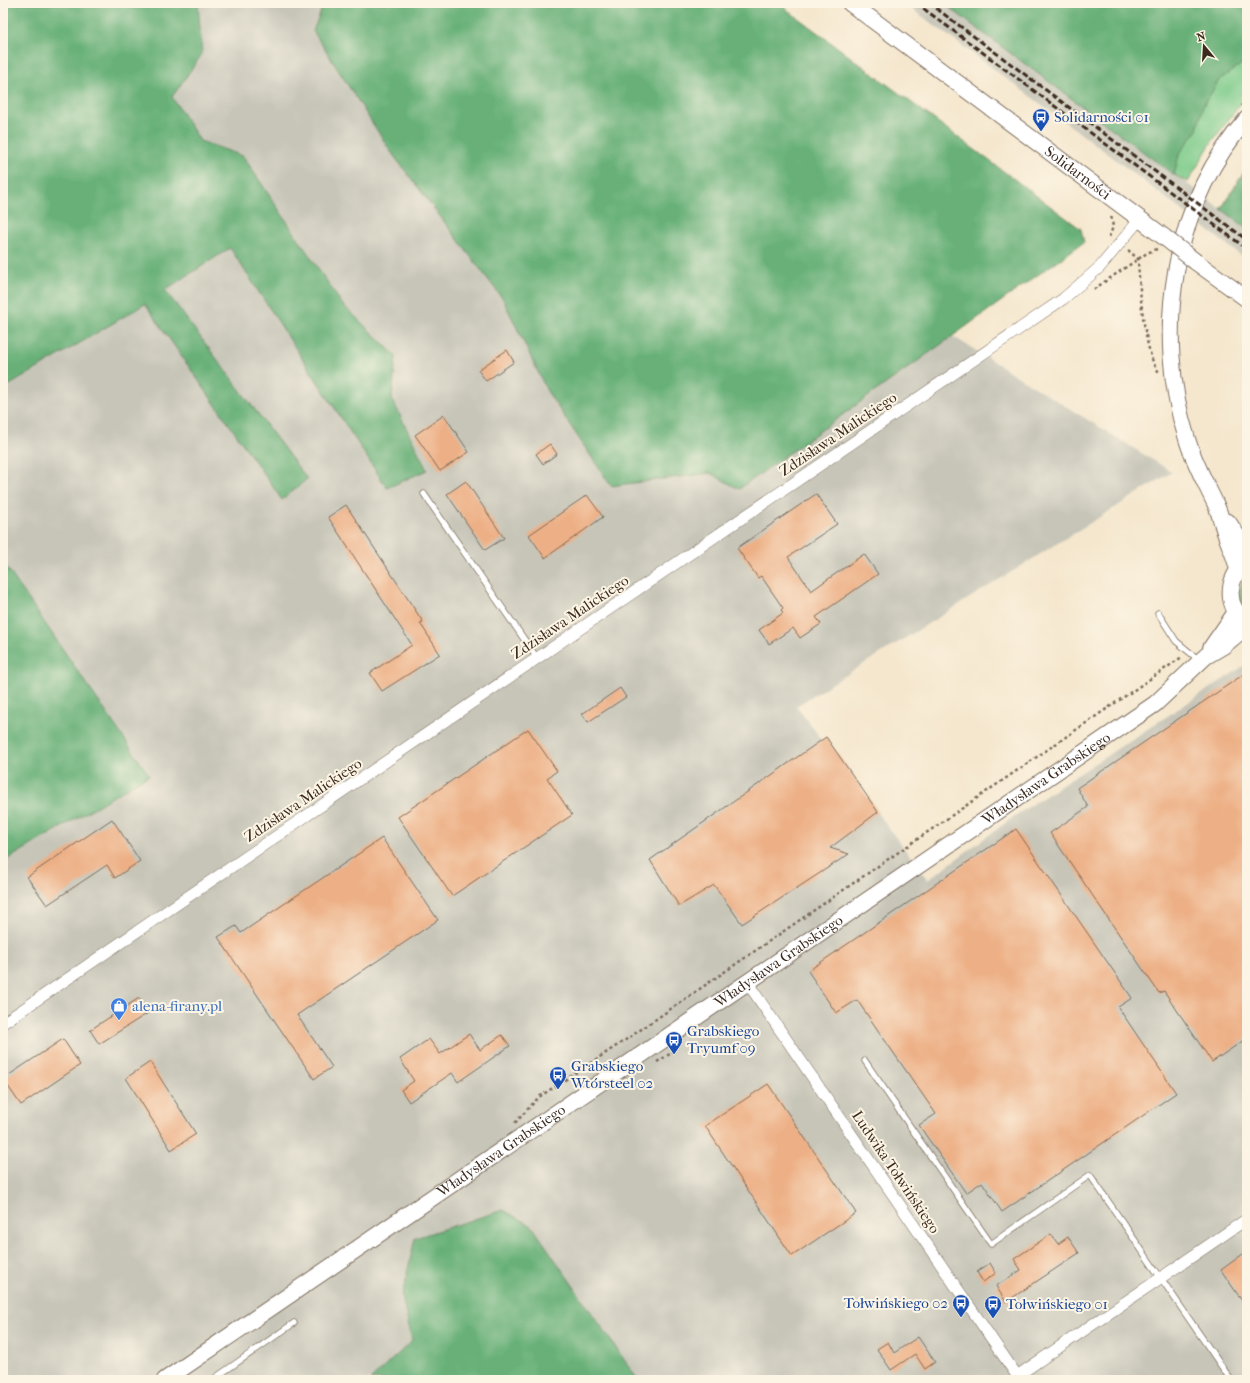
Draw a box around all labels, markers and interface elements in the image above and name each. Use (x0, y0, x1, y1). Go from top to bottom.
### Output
north arrow (1184, 26, 1224, 66)
text: N (1195, 29, 1208, 44)
bus stop icon: Solidarności 01 (1031, 107, 1051, 132)
place label: Solidarności 01 (1054, 108, 1149, 126)
street label: Solidarności (1041, 142, 1115, 204)
street label: Zdzisława Malickiego (776, 388, 900, 480)
street label: Zdzisława Malickiego (508, 571, 632, 663)
street label: Władysława Grabskiego (978, 728, 1114, 829)
street label: Zdzisława Malickiego (241, 754, 365, 846)
street label: Władysława Grabskiego (710, 911, 847, 1012)
shop icon: alena-firany.pl (109, 996, 129, 1021)
place label: alena-firany.pl (132, 997, 222, 1015)
place label: Grabskiego Tryumf 09 (687, 1022, 760, 1057)
bus stop icon: Grabskiego Tryumf 09 (664, 1030, 684, 1055)
place label: Grabskiego Wtórsteel 02 (570, 1057, 654, 1092)
bus stop icon: Grabskiego Wtórsteel 02 (548, 1065, 568, 1090)
street label: Władysława Grabskiego (433, 1100, 569, 1201)
street label: Ludwika Tołwińskiego (848, 1107, 944, 1237)
bus stop icon: Tołwińskiego 02 (951, 1293, 971, 1318)
place label: Tołwińskiego 02 (844, 1294, 948, 1312)
bus stop icon: Tołwińskiego 01 (983, 1294, 1003, 1319)
place label: Tołwińskiego 01 (1006, 1295, 1108, 1313)

